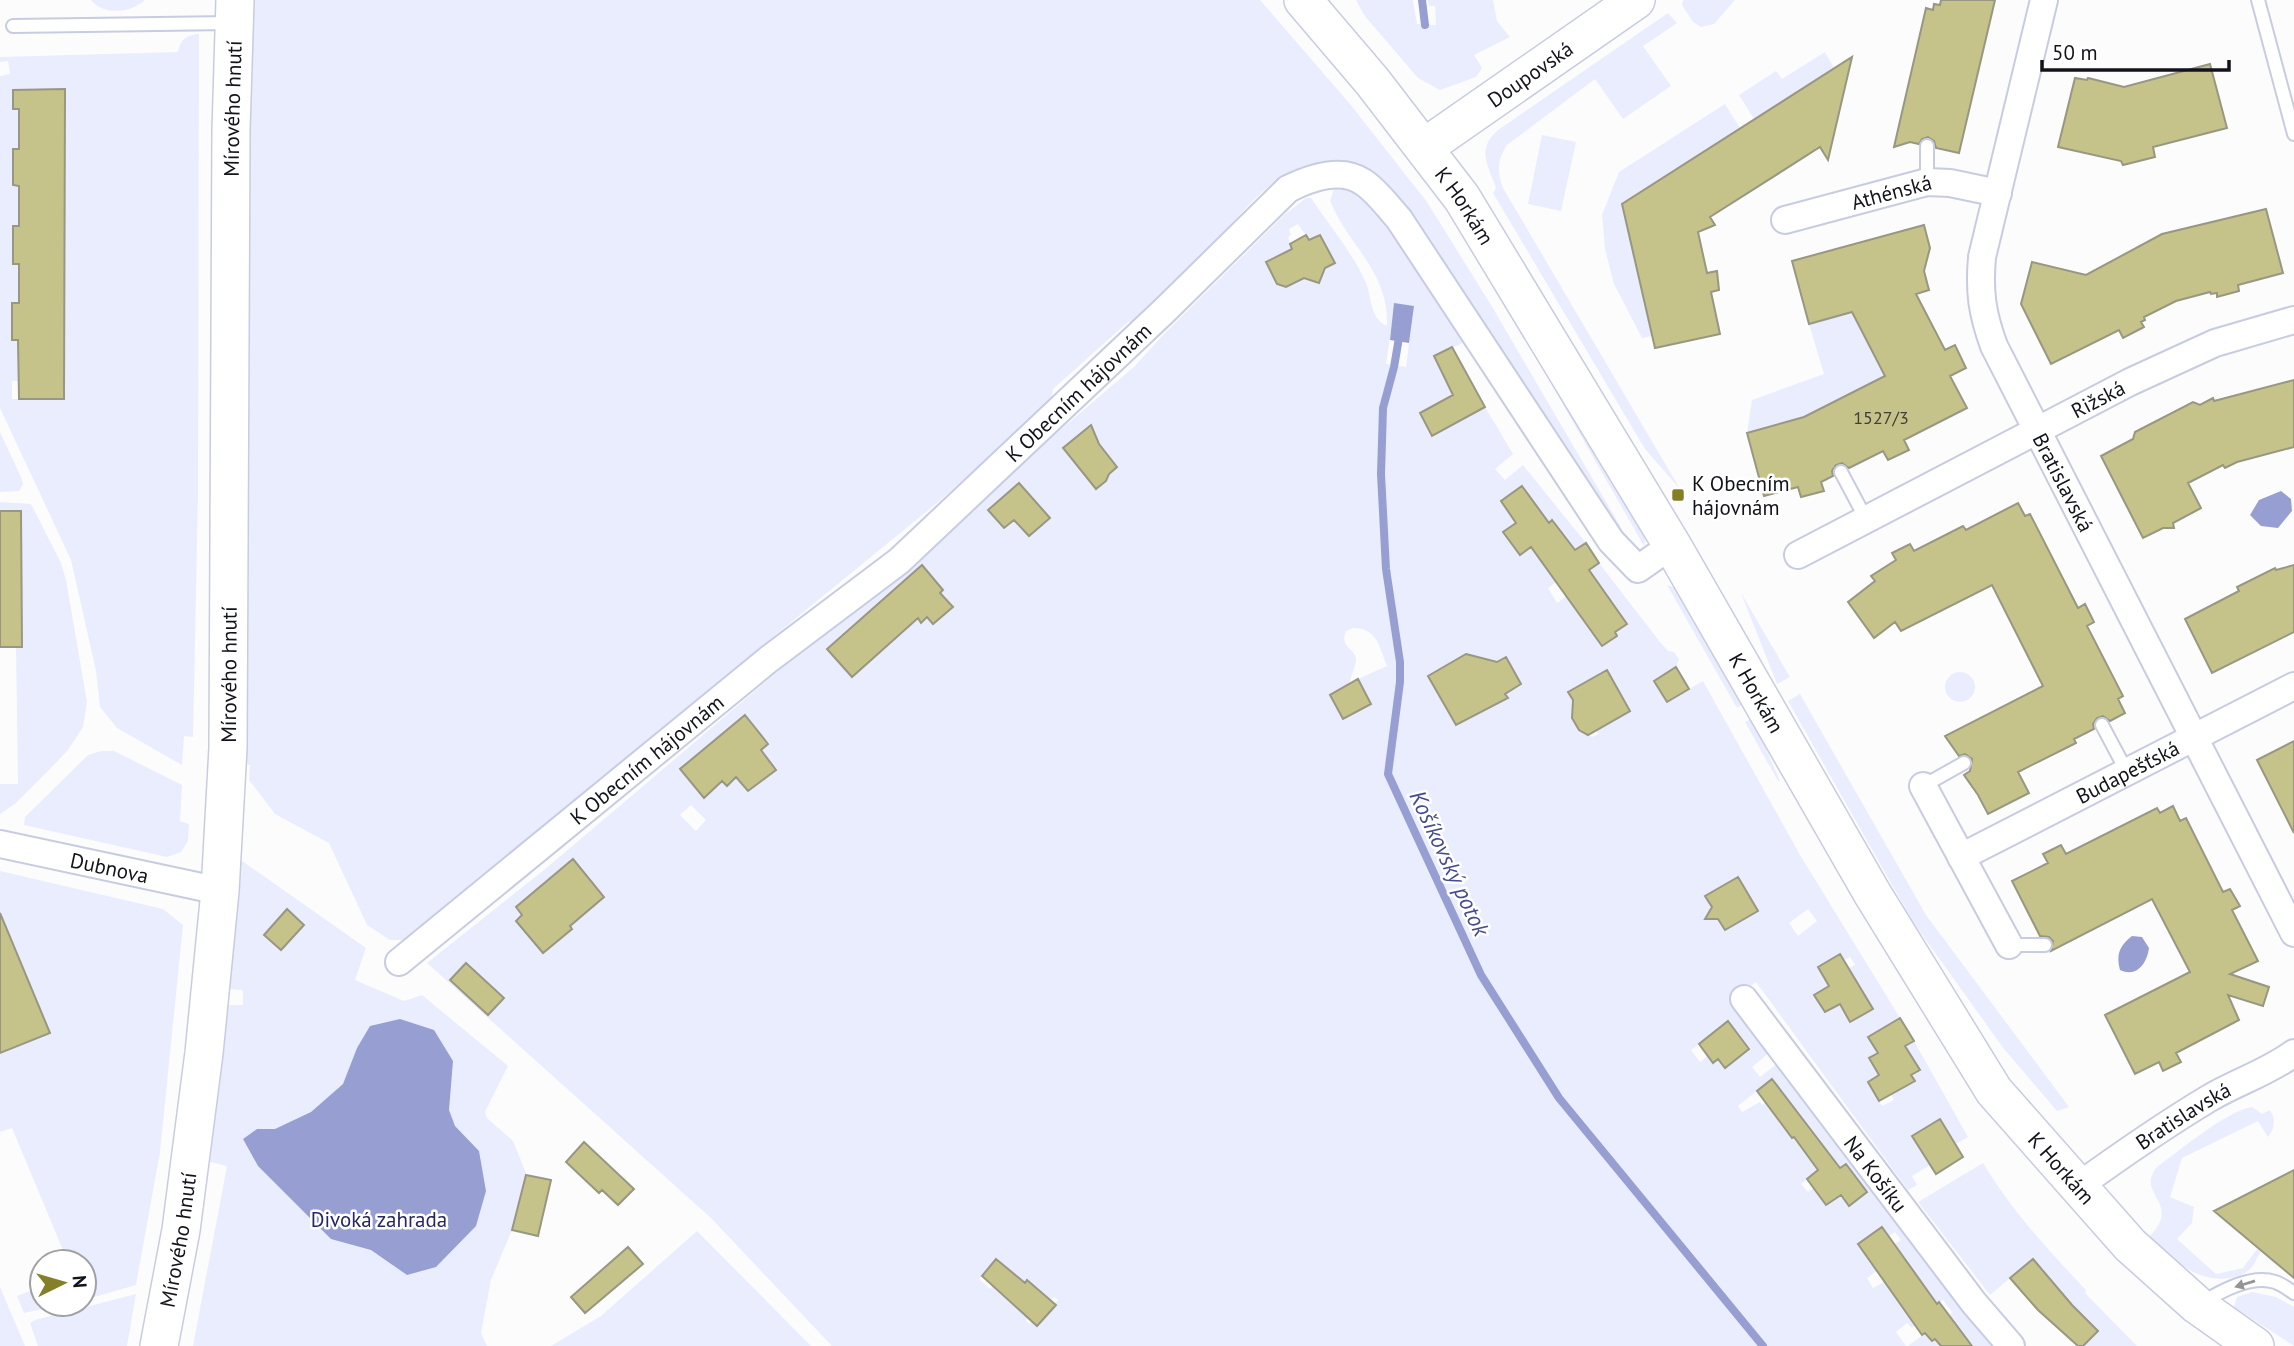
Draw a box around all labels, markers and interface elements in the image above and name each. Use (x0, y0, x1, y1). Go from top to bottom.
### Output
scale bar (2042, 28, 2229, 72)
street label: Doupovská (1482, 35, 1578, 113)
text: 50 m (2052, 39, 2098, 66)
street label: Mírového hnutí (217, 40, 247, 177)
street label: K Horkám (1429, 161, 1500, 249)
street label: Athénská (1848, 168, 1934, 215)
street label: K Obecním hájovnám (999, 317, 1157, 468)
street label: Rižská (2066, 374, 2129, 424)
house number: 1527/3 (1853, 406, 1909, 429)
street label: Bratislavská (2027, 428, 2100, 536)
place label: K Obecním hájovnám (1692, 470, 1790, 521)
marker: K Obecním hájovnám (1670, 487, 1686, 503)
street label: Mírového hnutí (215, 606, 242, 743)
street label: K Horkám (1723, 648, 1790, 738)
street label: K Obecním hájovnám (564, 688, 729, 830)
street label: Budapešťská (2071, 734, 2184, 809)
water label: Košíkovský potok (1404, 786, 1497, 942)
street label: Dubnova (68, 846, 151, 889)
street label: Bratislavská (2130, 1076, 2235, 1155)
street label: K Horkám (2023, 1126, 2101, 1210)
street label: Na Košíku (1838, 1130, 1914, 1217)
street label: Mírového hnutí (153, 1170, 202, 1309)
park label: Divoká zahrada (311, 1206, 447, 1233)
north arrow (28, 1248, 98, 1318)
text: N (67, 1274, 92, 1289)
one-way arrow (2235, 1280, 2256, 1290)

